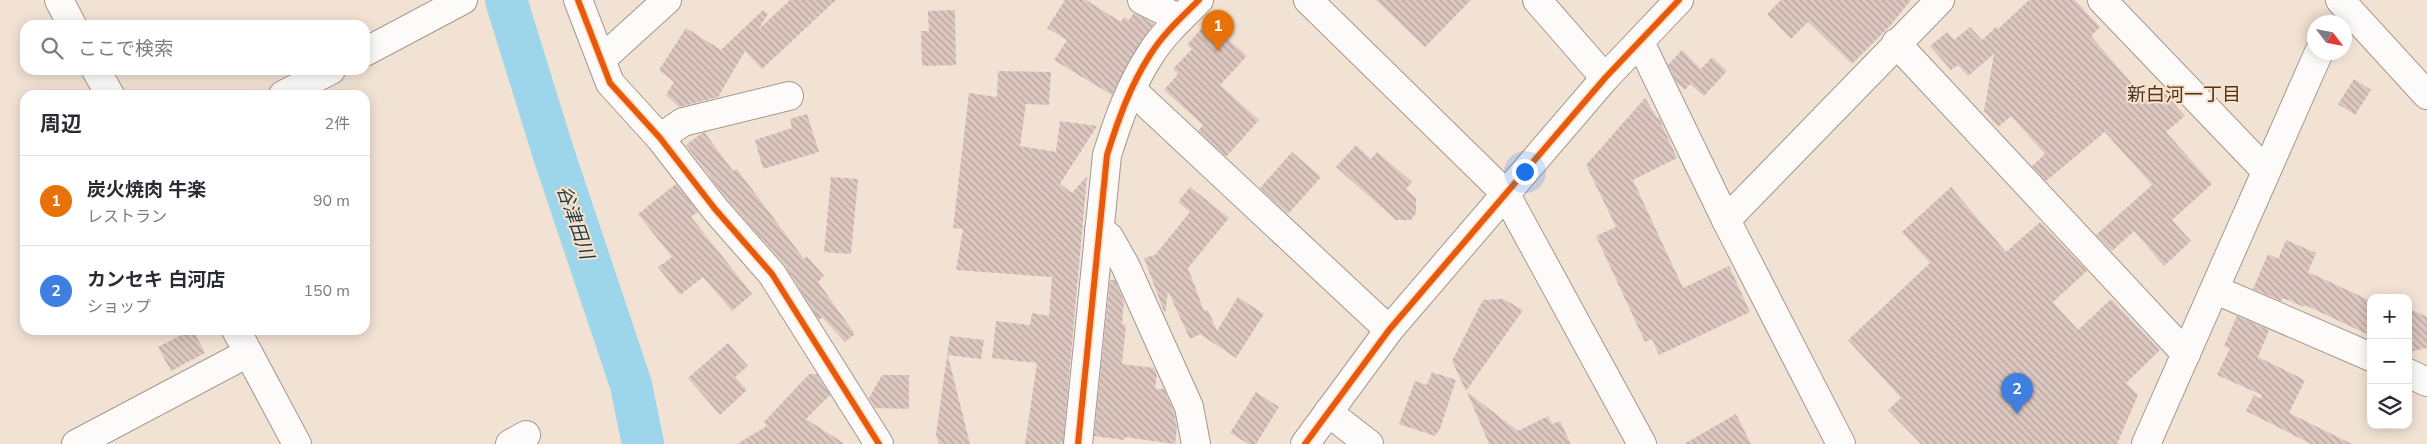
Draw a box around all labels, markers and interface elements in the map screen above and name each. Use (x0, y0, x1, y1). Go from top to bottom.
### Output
pin: 1 (1202, 10, 1234, 51)
north arrow (2307, 15, 2352, 60)
search box (20, 20, 370, 75)
icon: search (38, 34, 66, 62)
text: ここで検索 (78, 36, 173, 62)
district label: 新白河一丁目 (2127, 82, 2241, 108)
text: 周辺 (40, 110, 82, 138)
text: 2件 (324, 113, 350, 135)
your location (1512, 159, 1538, 185)
text: 炭火焼肉 牛楽 (87, 177, 206, 203)
water label: 谷津田川 (550, 182, 600, 264)
text: 1 (51, 190, 61, 212)
text: 90 m (313, 190, 350, 212)
text: レストラン (87, 206, 167, 228)
text: カンセキ 白河店 (87, 267, 225, 293)
text: 2 (51, 280, 61, 302)
text: 150 m (303, 280, 350, 302)
map controls (2367, 294, 2412, 429)
button: + (2367, 294, 2412, 339)
text: ショップ (87, 296, 151, 318)
button: − (2367, 339, 2412, 384)
pin: 2 (2001, 373, 2033, 414)
button: layers (2367, 384, 2412, 429)

